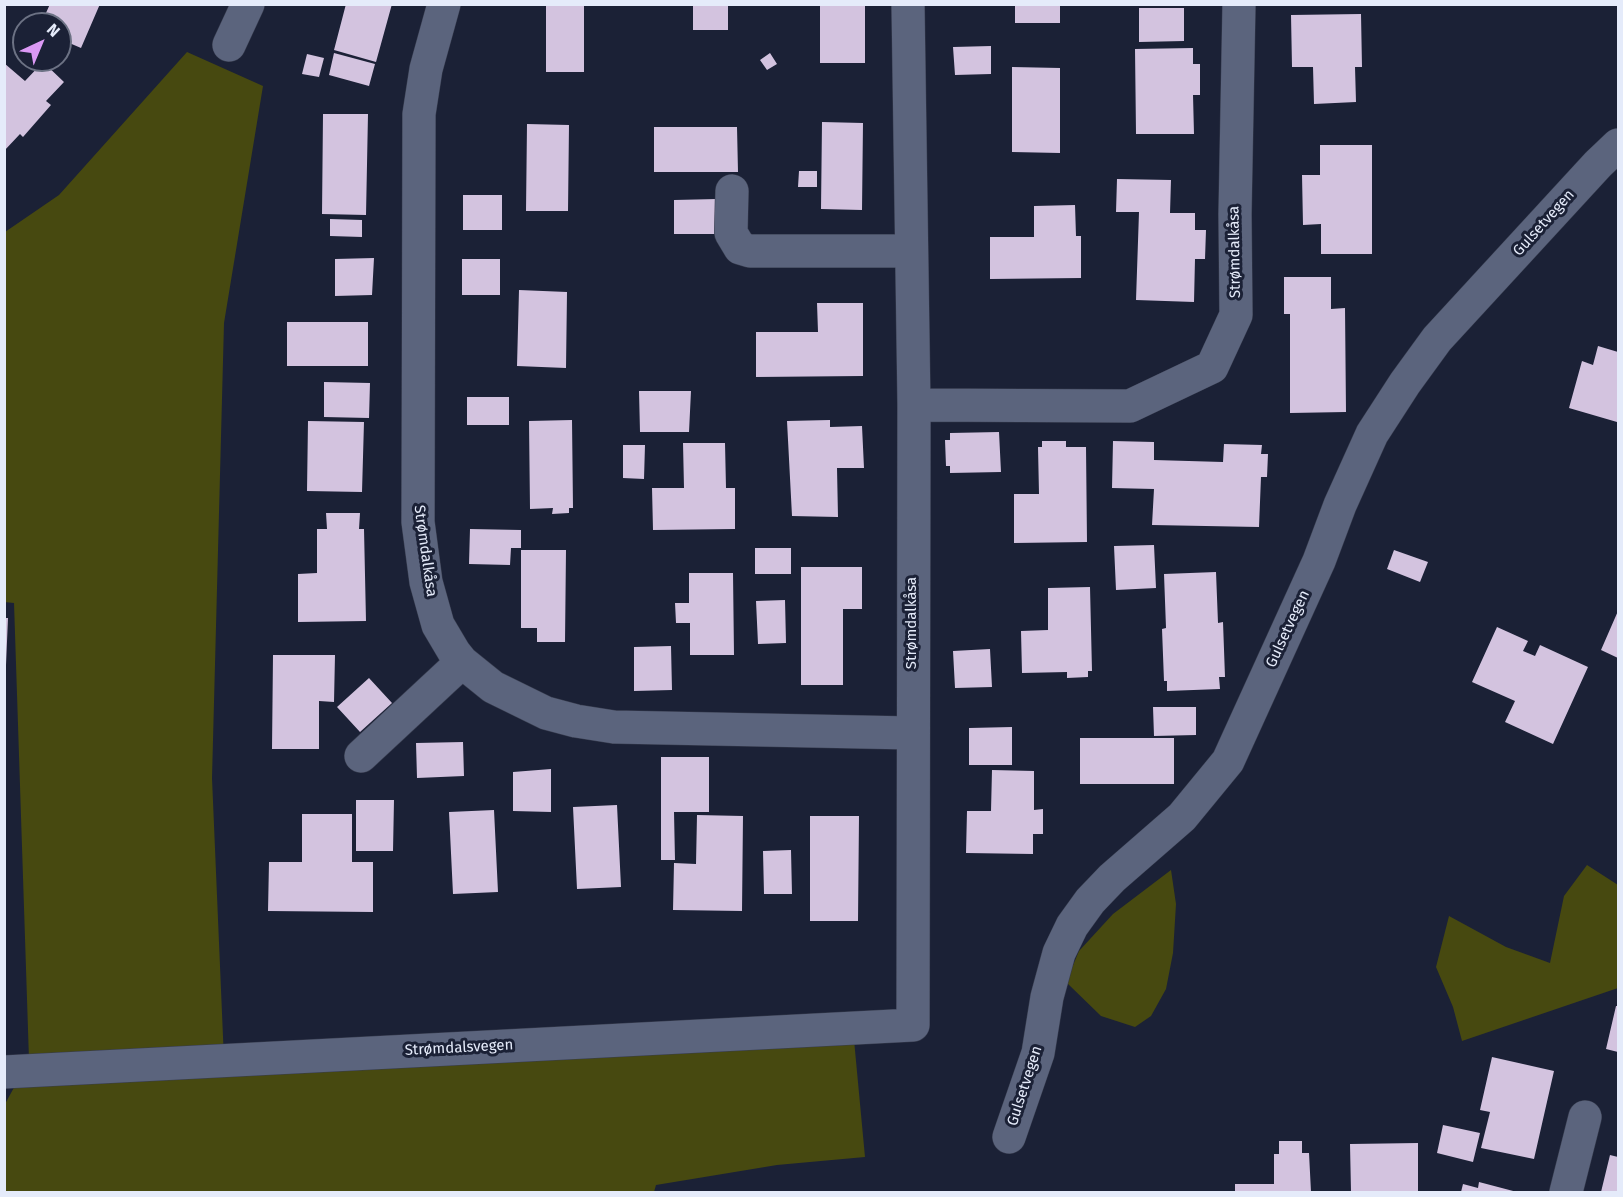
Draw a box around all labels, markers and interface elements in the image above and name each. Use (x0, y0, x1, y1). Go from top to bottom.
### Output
north arrow (12, 12, 72, 72)
text: N (43, 20, 64, 41)
street label: Gulsetvegen (1509, 186, 1579, 260)
street label: Strømdalkåsa (1225, 206, 1245, 298)
street label: Strømdalkåsa (410, 504, 440, 598)
street label: Strømdalkåsa (903, 577, 921, 669)
street label: Gulsetvegen (1262, 588, 1314, 670)
street label: Strømdalsvegen (404, 1036, 514, 1060)
street label: Gulsetvegen (1004, 1044, 1046, 1128)

